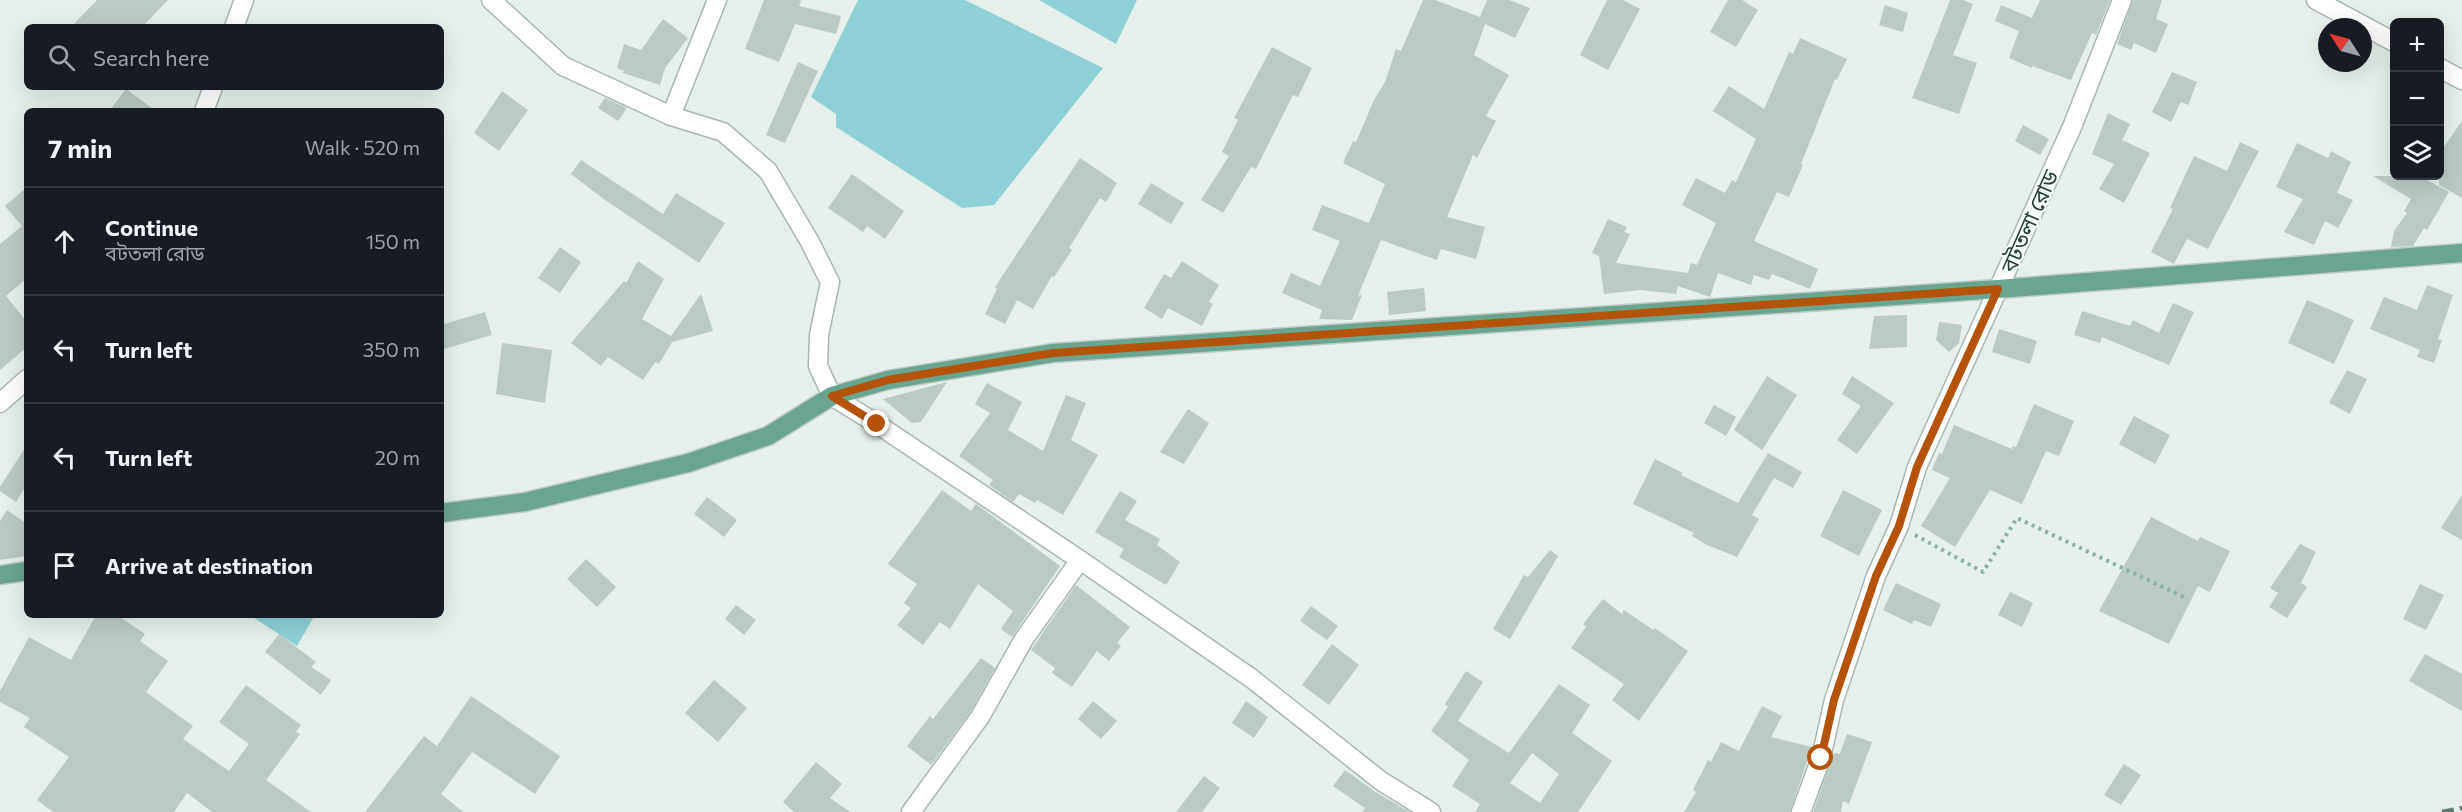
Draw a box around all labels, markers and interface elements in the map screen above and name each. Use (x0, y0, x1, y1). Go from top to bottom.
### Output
north arrow (2318, 18, 2372, 72)
map controls (2390, 18, 2444, 180)
button: + (2390, 18, 2444, 72)
search box (24, 24, 444, 90)
icon: search (45, 41, 78, 74)
text: Search here (93, 44, 209, 71)
button: − (2390, 72, 2444, 126)
button: layers (2390, 126, 2444, 180)
text: 7 min (48, 132, 112, 163)
text: Walk · 520 m (305, 135, 420, 159)
street label: বটতলা রোড (1994, 165, 2064, 277)
text: Continue (105, 214, 198, 241)
icon: ahead (48, 225, 81, 258)
text: 150 m (366, 229, 420, 253)
text: বটতলা রোড (105, 241, 204, 265)
icon: left (48, 333, 81, 366)
text: Turn left (105, 336, 192, 363)
text: 350 m (363, 337, 420, 361)
route end (863, 410, 889, 436)
icon: left (48, 441, 81, 474)
text: Turn left (105, 444, 192, 471)
text: 20 m (375, 445, 420, 469)
icon: arrive (48, 549, 81, 582)
text: Arrive at destination (105, 552, 313, 579)
route start (1807, 744, 1833, 770)

